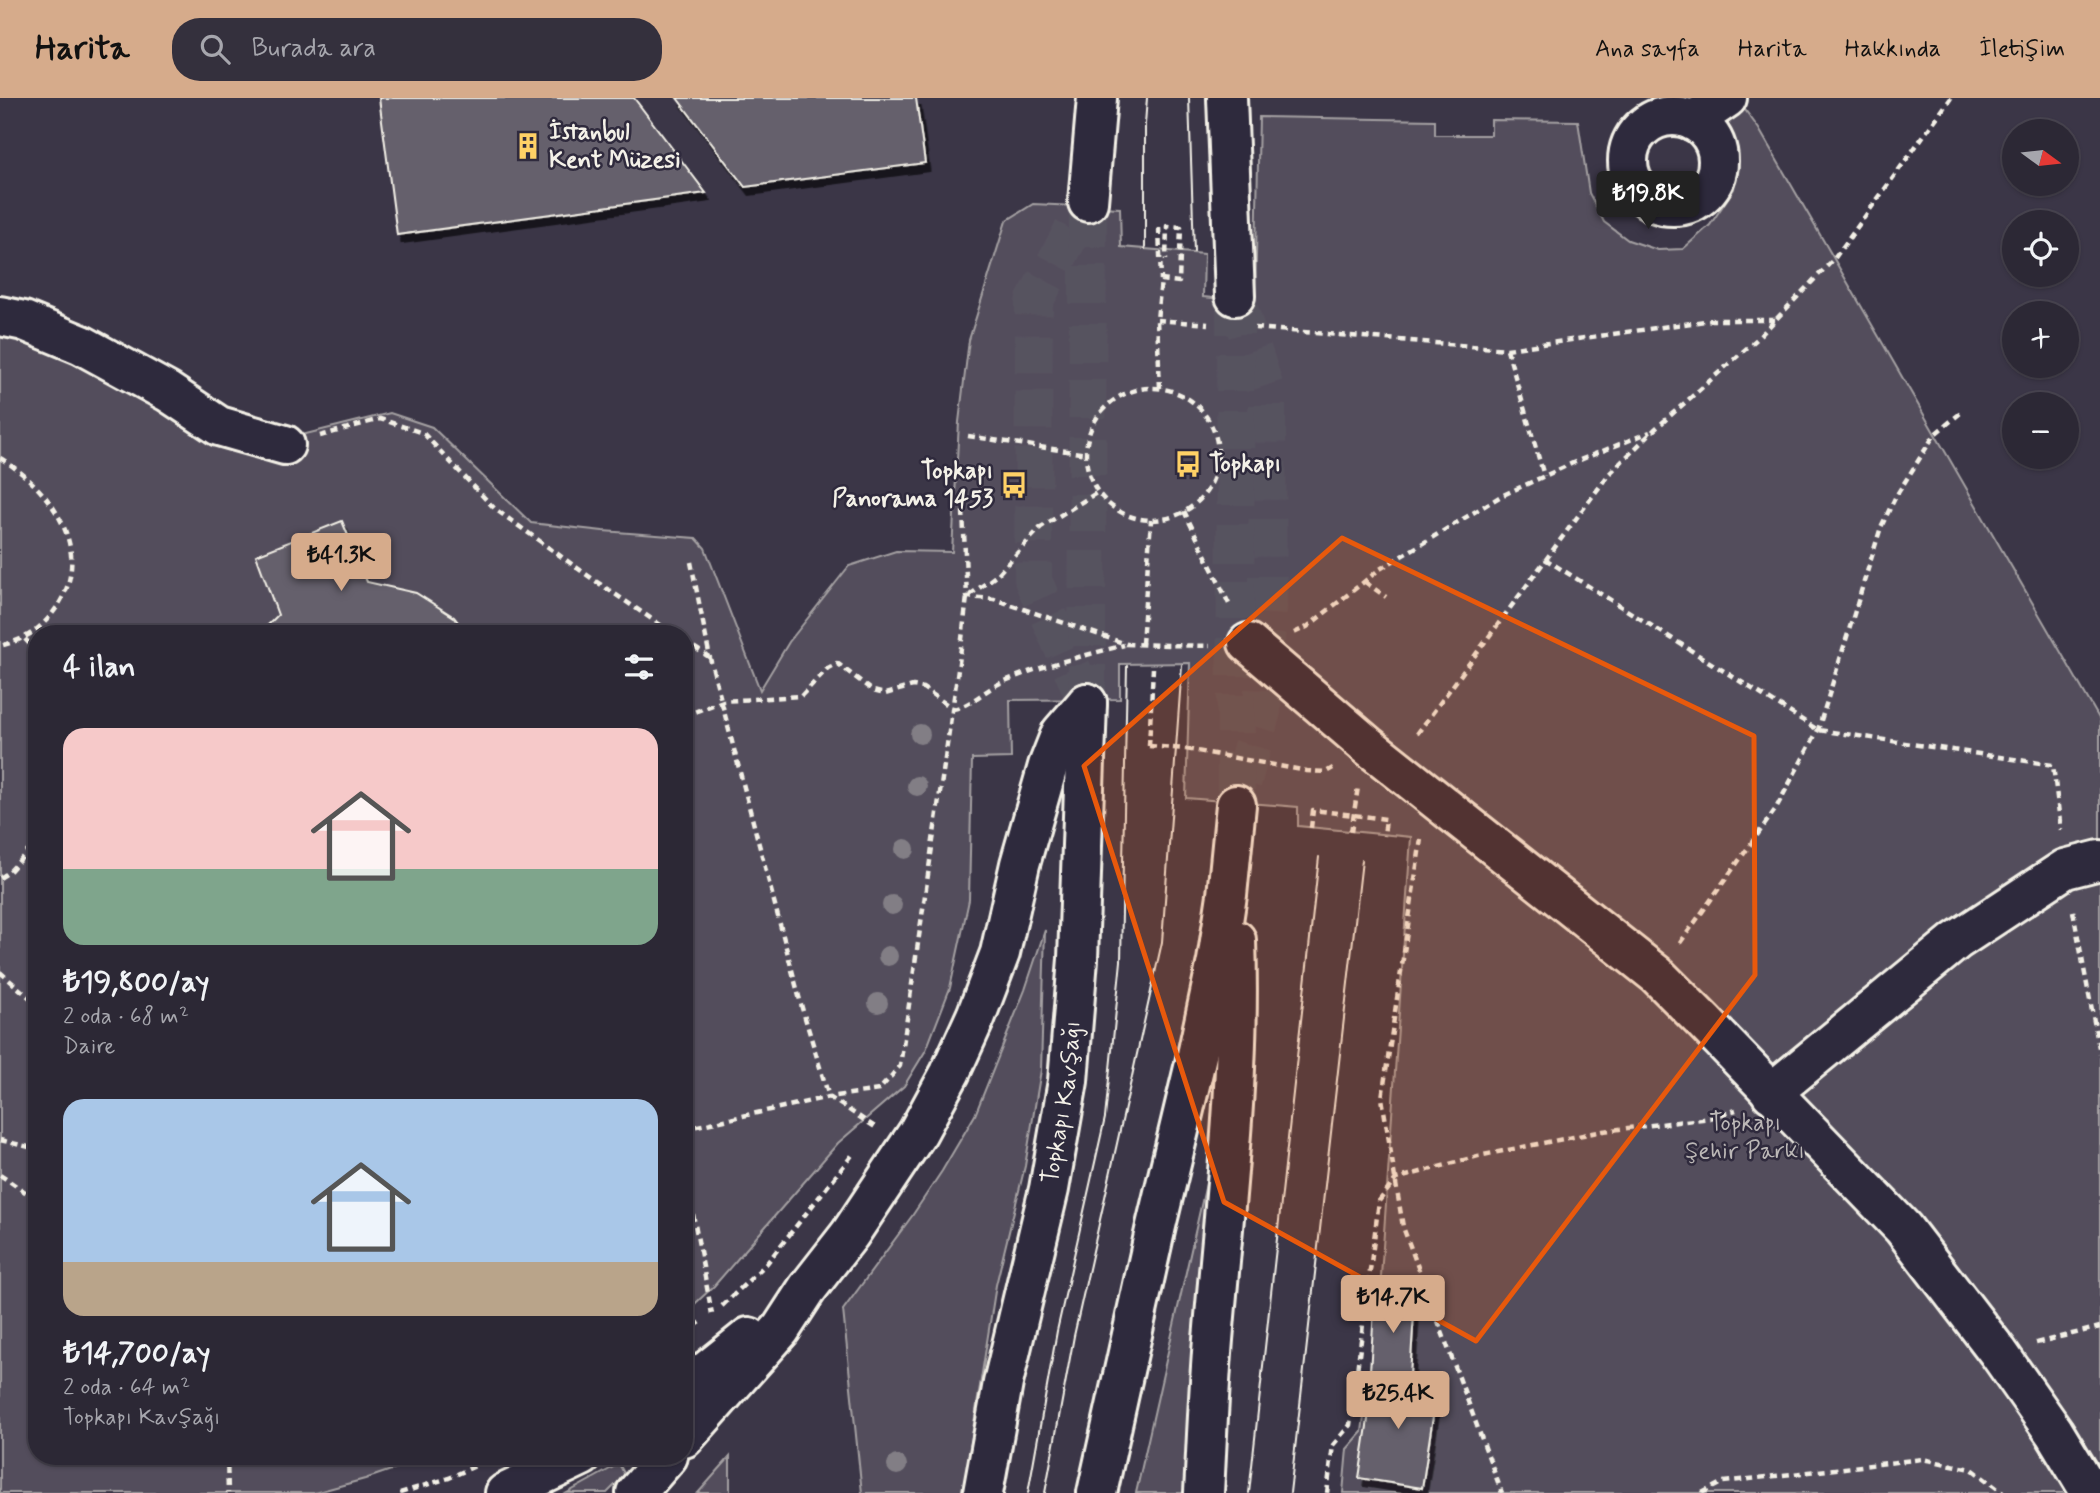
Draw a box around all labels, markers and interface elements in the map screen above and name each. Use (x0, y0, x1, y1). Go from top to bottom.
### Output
search box (172, 18, 662, 81)
text: Harita (35, 27, 130, 71)
icon: search (196, 30, 234, 68)
text: Burada ara (252, 32, 376, 66)
text: Ana sayfa (1595, 34, 1700, 65)
text: Harita (1738, 34, 1807, 65)
text: Hakkında (1845, 34, 1941, 65)
text: İletişim (1979, 34, 2065, 65)
place label: İstanbul Kent Müzesi (549, 117, 681, 176)
north arrow (2002, 119, 2079, 196)
map controls (2002, 119, 2079, 469)
building icon: İstanbul Kent Müzesi (513, 131, 543, 161)
pin: ₺19.8K (1591, 172, 1705, 231)
text: ₺19.8K (1612, 179, 1684, 209)
button: locate (2002, 210, 2079, 287)
button: + (2002, 301, 2079, 378)
button: − (2002, 392, 2079, 469)
bus stop icon: Topkapı (1173, 449, 1203, 479)
place label: Topkapı (1209, 449, 1281, 480)
place label: Topkapı Panorama 1453 (832, 456, 993, 515)
bus stop icon: Topkapı Panorama 1453 (999, 470, 1029, 500)
pin: ₺41.3K (284, 533, 398, 593)
text: ₺41.3K (307, 541, 375, 571)
text: 4 ilan (63, 648, 136, 687)
icon: filters (620, 648, 658, 686)
icon: home (298, 773, 424, 899)
text: ₺19,800/ay (63, 963, 210, 1002)
text: 2 oda · 68 m² (63, 1002, 189, 1032)
street label: Topkapı Kavşağı (1035, 1020, 1088, 1186)
text: Daire (63, 1032, 115, 1062)
park label: Topkapı Şehir Parkı (1685, 1108, 1805, 1167)
icon: home (298, 1144, 424, 1270)
pin: ₺14.7K (1336, 1276, 1450, 1335)
text: ₺14.7K (1357, 1283, 1429, 1313)
text: ₺14,700/ay (63, 1334, 210, 1373)
pin: ₺25.4K (1341, 1372, 1455, 1431)
text: 2 oda · 64 m² (63, 1373, 190, 1403)
text: ₺25.4K (1362, 1379, 1434, 1409)
text: Topkapı Kavşağı (63, 1403, 220, 1433)

